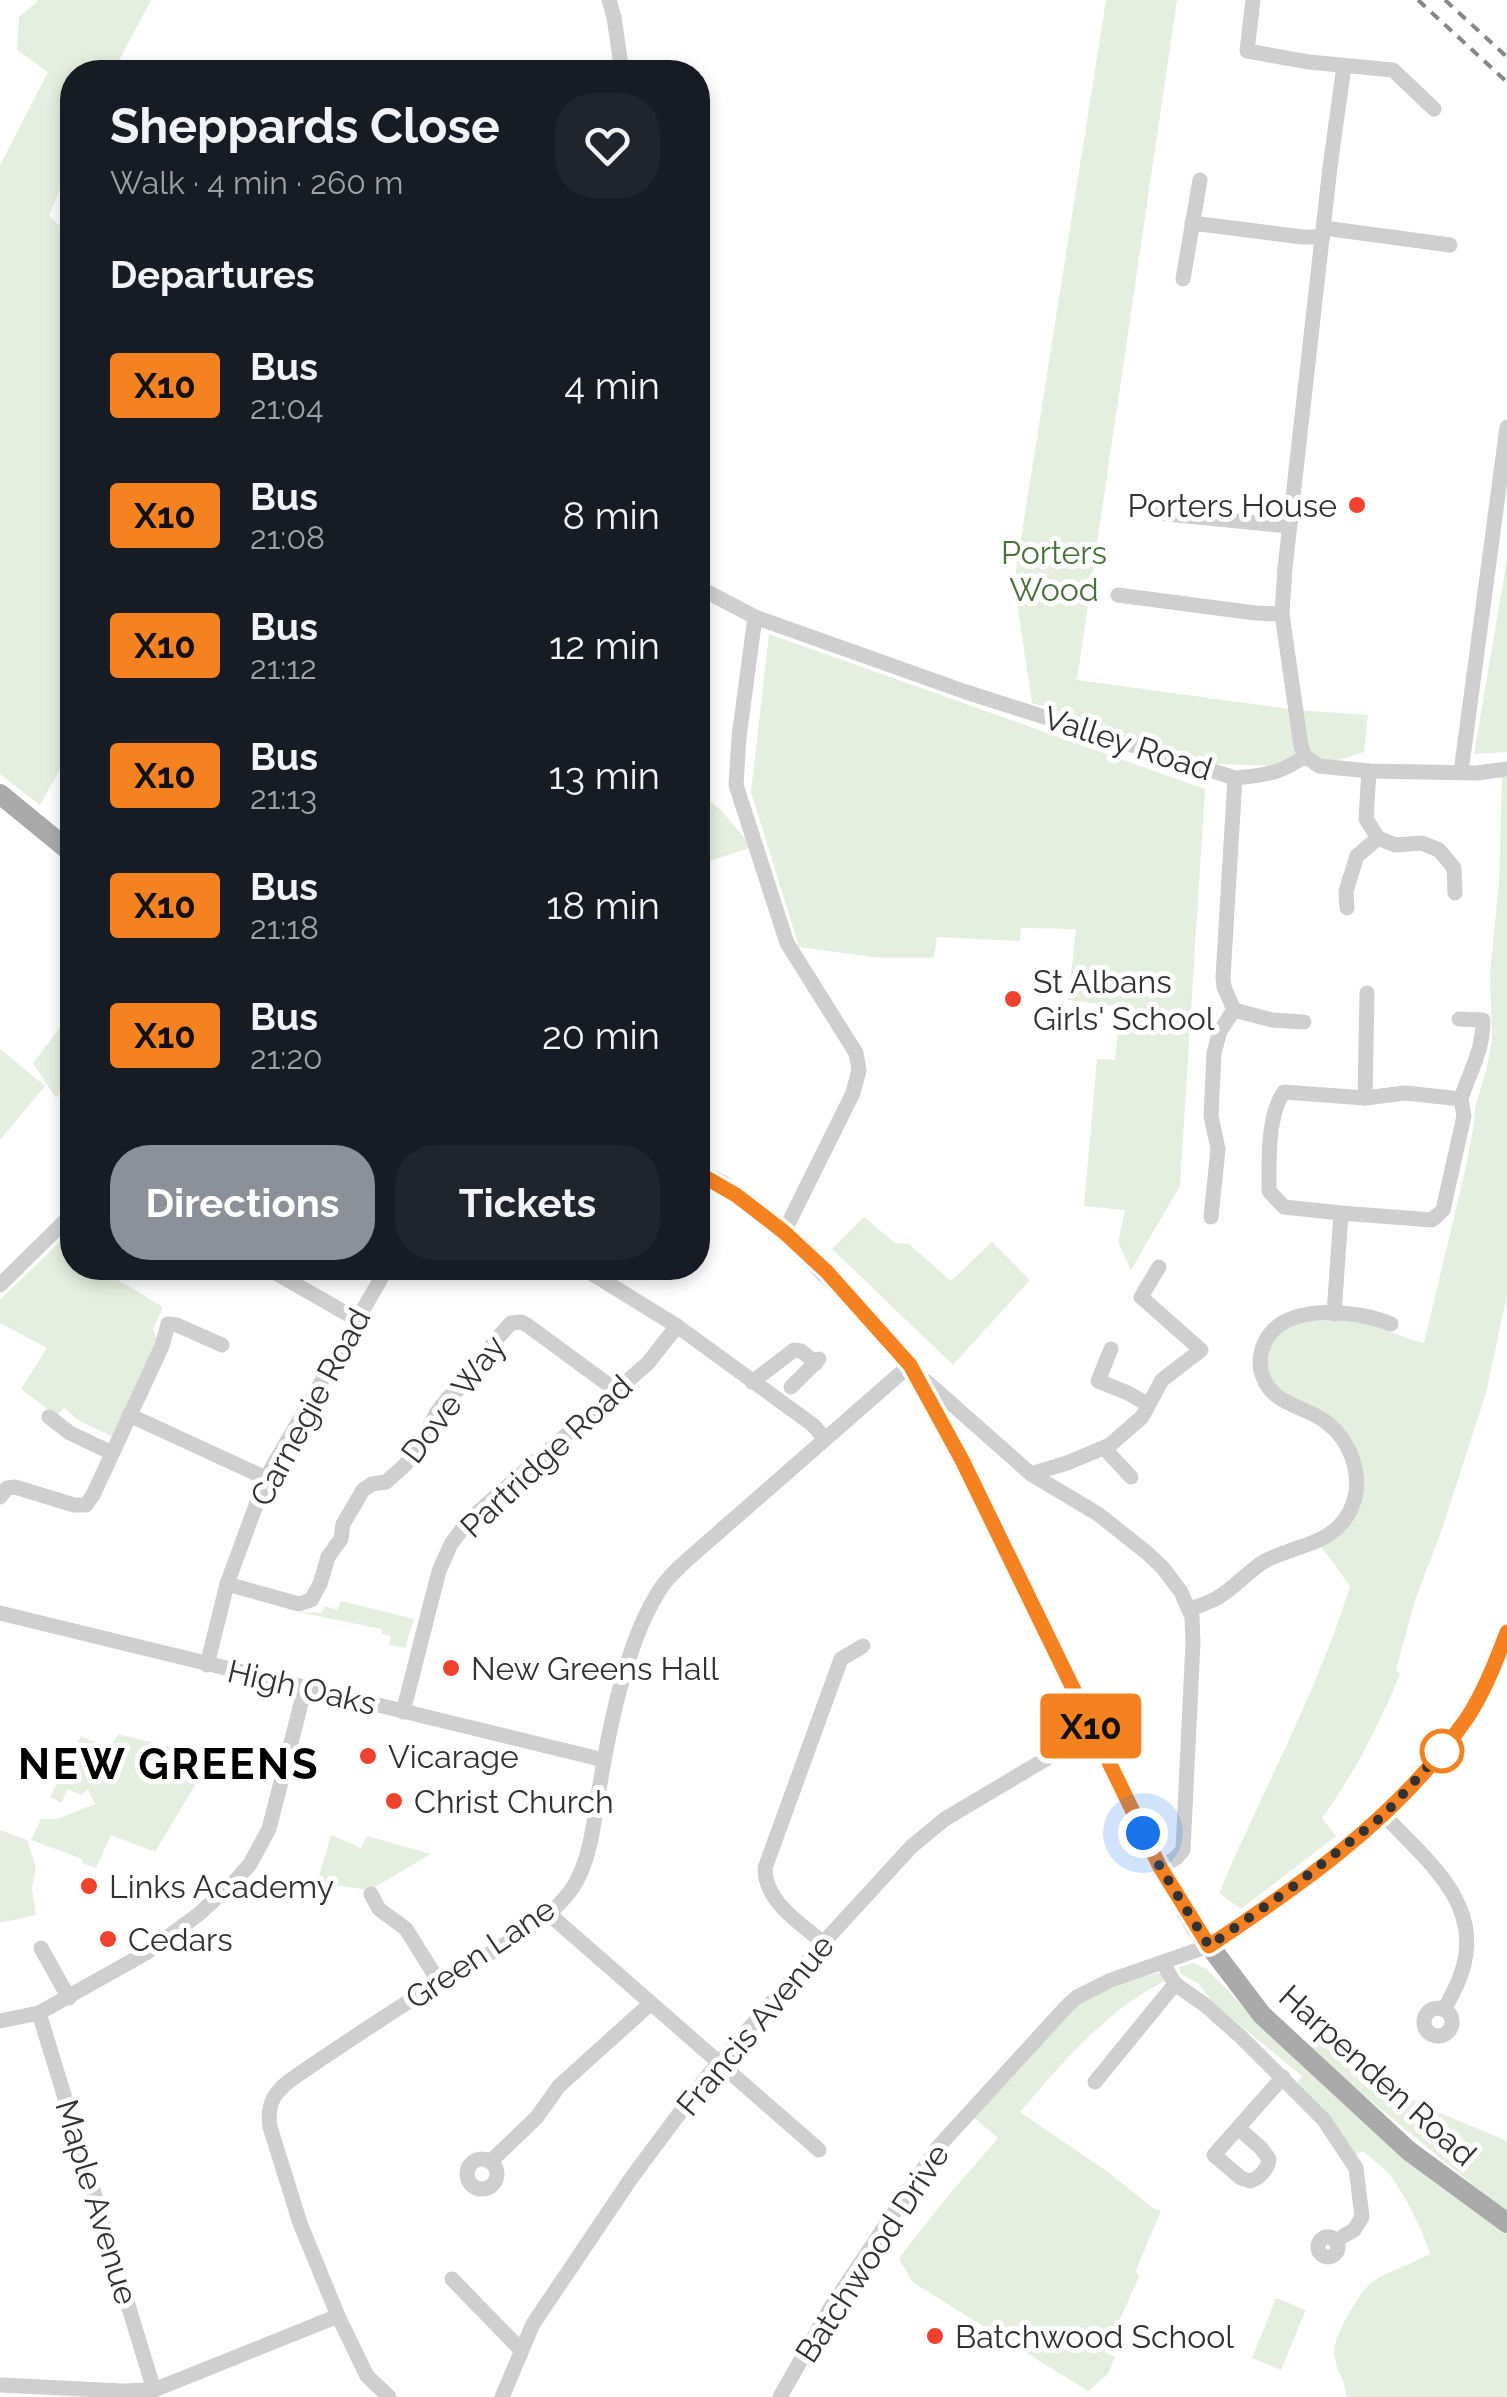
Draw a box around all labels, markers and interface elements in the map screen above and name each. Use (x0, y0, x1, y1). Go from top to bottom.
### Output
button: heart (555, 93, 660, 198)
text: Sheppards Close (110, 98, 500, 154)
text: Walk · 4 min · 260 m (110, 164, 403, 201)
text: Departures (110, 252, 315, 297)
text: Bus (250, 344, 318, 389)
text: 4 min (564, 363, 660, 408)
text: X10 (134, 365, 196, 406)
text: 21:04 (250, 389, 323, 426)
text: Bus (250, 474, 318, 519)
place label: Porters House (1127, 487, 1337, 524)
text: 8 min (562, 493, 660, 538)
marker: Porters House (1346, 494, 1368, 516)
text: X10 (134, 495, 196, 536)
text: 21:08 (250, 519, 325, 556)
park label: Porters Wood (1001, 534, 1107, 608)
text: Bus (250, 604, 318, 649)
text: 12 min (549, 623, 660, 668)
text: X10 (134, 625, 196, 666)
text: 21:12 (250, 649, 317, 686)
street label: Valley Road (1039, 698, 1217, 788)
text: Bus (250, 734, 318, 779)
text: 13 min (548, 753, 660, 798)
text: X10 (134, 755, 196, 796)
text: 21:13 (250, 779, 317, 816)
text: Bus (250, 864, 318, 909)
text: 18 min (546, 883, 660, 928)
text: X10 (134, 885, 196, 926)
text: 21:18 (250, 909, 319, 946)
place label: St Albans Girls' School (1033, 963, 1215, 1037)
marker: St Albans Girls' School (1002, 988, 1024, 1010)
text: Bus (250, 994, 318, 1039)
text: 20 min (542, 1013, 660, 1058)
text: X10 (134, 1015, 196, 1056)
text: 21:20 (250, 1039, 323, 1076)
button: Directions (110, 1145, 375, 1260)
button: Tickets (395, 1145, 660, 1260)
street label: Carnegie Road (242, 1302, 378, 1512)
street label: Dove Way (393, 1328, 513, 1470)
street label: Partridge Road (453, 1367, 639, 1545)
place label: New Greens Hall (471, 1650, 719, 1687)
street label: High Oaks (224, 1652, 380, 1722)
marker: New Greens Hall (440, 1657, 462, 1679)
line badge: X10 (1034, 1694, 1148, 1758)
text: X10 (1060, 1706, 1122, 1747)
unlabelled marker (1421, 1730, 1463, 1772)
place label: Vicarage (388, 1738, 519, 1775)
district label: NEW GREENS (18, 1740, 320, 1789)
marker: Vicarage (357, 1745, 379, 1767)
place label: Christ Church (414, 1783, 614, 1820)
marker: Christ Church (383, 1790, 405, 1812)
your location (1118, 1808, 1168, 1858)
place label: Links Academy (109, 1868, 334, 1905)
marker: Links Academy (78, 1875, 100, 1897)
street label: Green Lane (399, 1890, 561, 2016)
place label: Cedars (128, 1921, 233, 1958)
street label: Francis Avenue (669, 1927, 841, 2123)
marker: Cedars (97, 1928, 119, 1950)
street label: Harpenden Road (1272, 1977, 1484, 2173)
street label: Maple Avenue (48, 2095, 146, 2309)
street label: Batchwood Drive (788, 2137, 956, 2369)
place label: Batchwood School (955, 2318, 1234, 2355)
marker: Batchwood School (924, 2325, 946, 2347)

